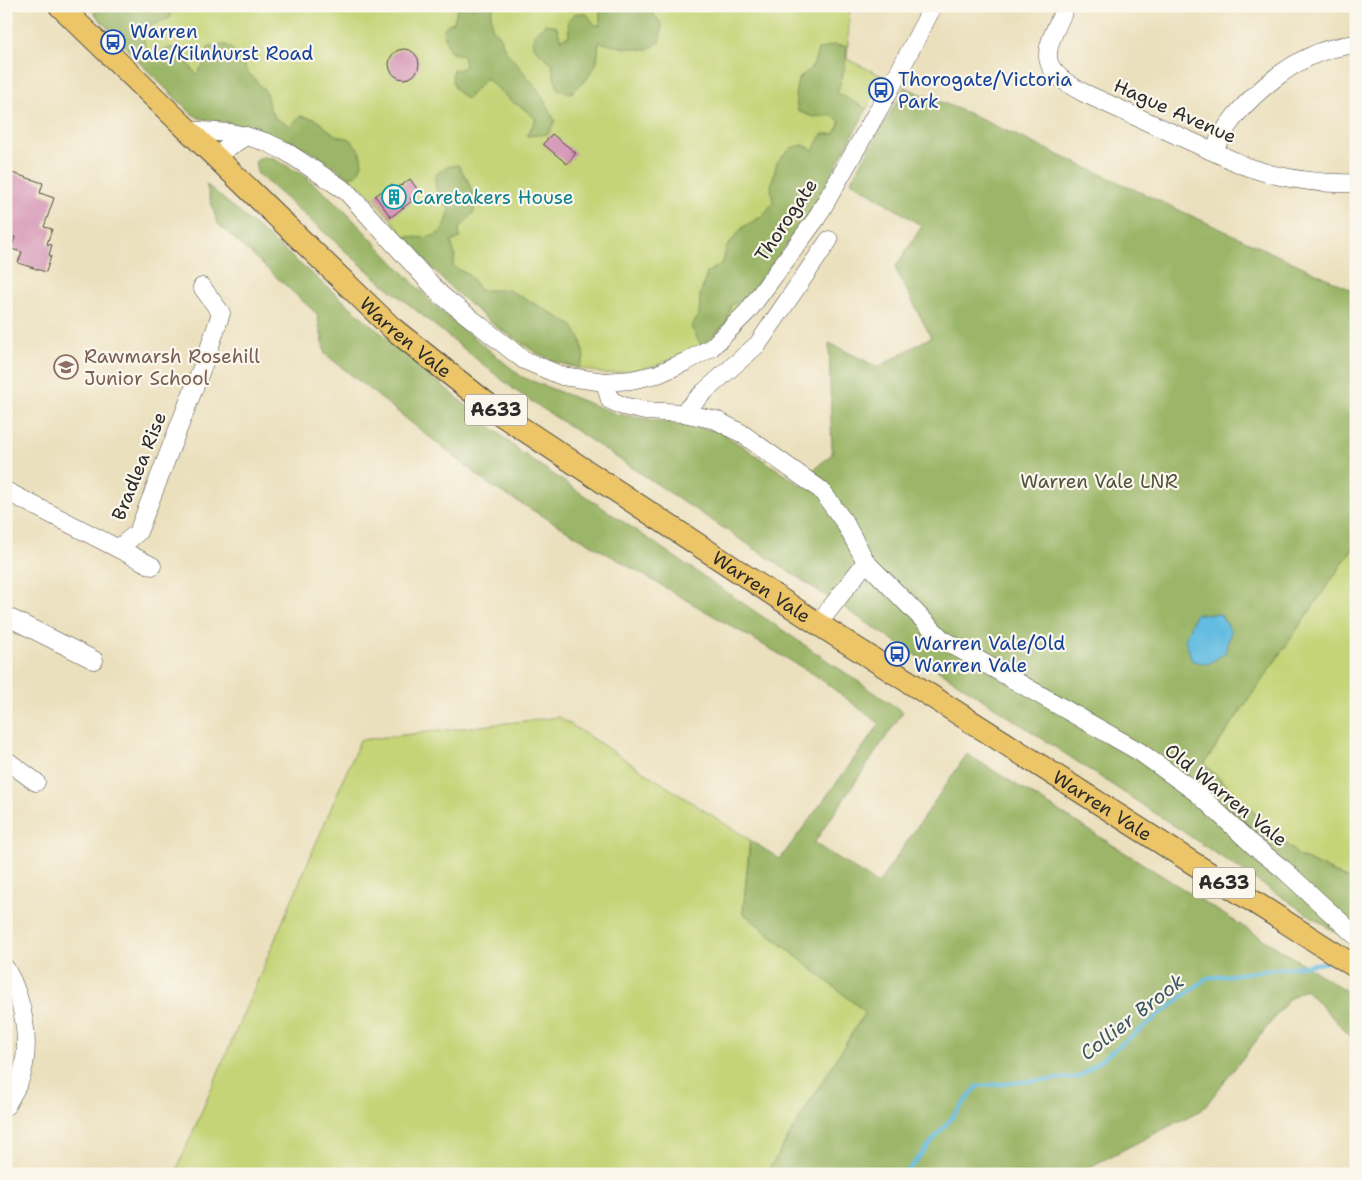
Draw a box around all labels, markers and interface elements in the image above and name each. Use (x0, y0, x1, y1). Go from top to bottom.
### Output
place label: Warren Vale/Kilnhurst Road (130, 19, 313, 66)
bus stop icon: Warren Vale/Kilnhurst Road (100, 29, 126, 55)
place label: Thorogate/Victoria Park (898, 67, 1072, 114)
street label: Hague Avenue (1110, 73, 1240, 149)
bus stop icon: Thorogate/Victoria Park (868, 77, 894, 103)
street label: Thorogate (749, 174, 823, 266)
building icon: Caretakers House (381, 184, 407, 210)
place label: Caretakers House (412, 185, 574, 210)
street label: Warren Vale (354, 291, 457, 383)
place label: Rawmarsh Rosehill Junior School (84, 344, 260, 391)
school or university icon: Rawmarsh Rosehill Junior School (53, 354, 79, 380)
road number: A633 (465, 394, 527, 426)
street label: Bradlea Rise (106, 408, 172, 524)
park label: Warren Vale LNR (1020, 469, 1178, 494)
street label: Warren Vale (707, 545, 816, 628)
place label: Warren Vale/Old Warren Vale (914, 631, 1065, 678)
bus stop icon: Warren Vale/Old Warren Vale (884, 641, 910, 667)
street label: Old Warren Vale (1159, 738, 1293, 852)
street label: Warren Vale (1048, 764, 1157, 846)
road number: A633 (1193, 868, 1255, 898)
water label: Collier Brook (1074, 968, 1190, 1066)

